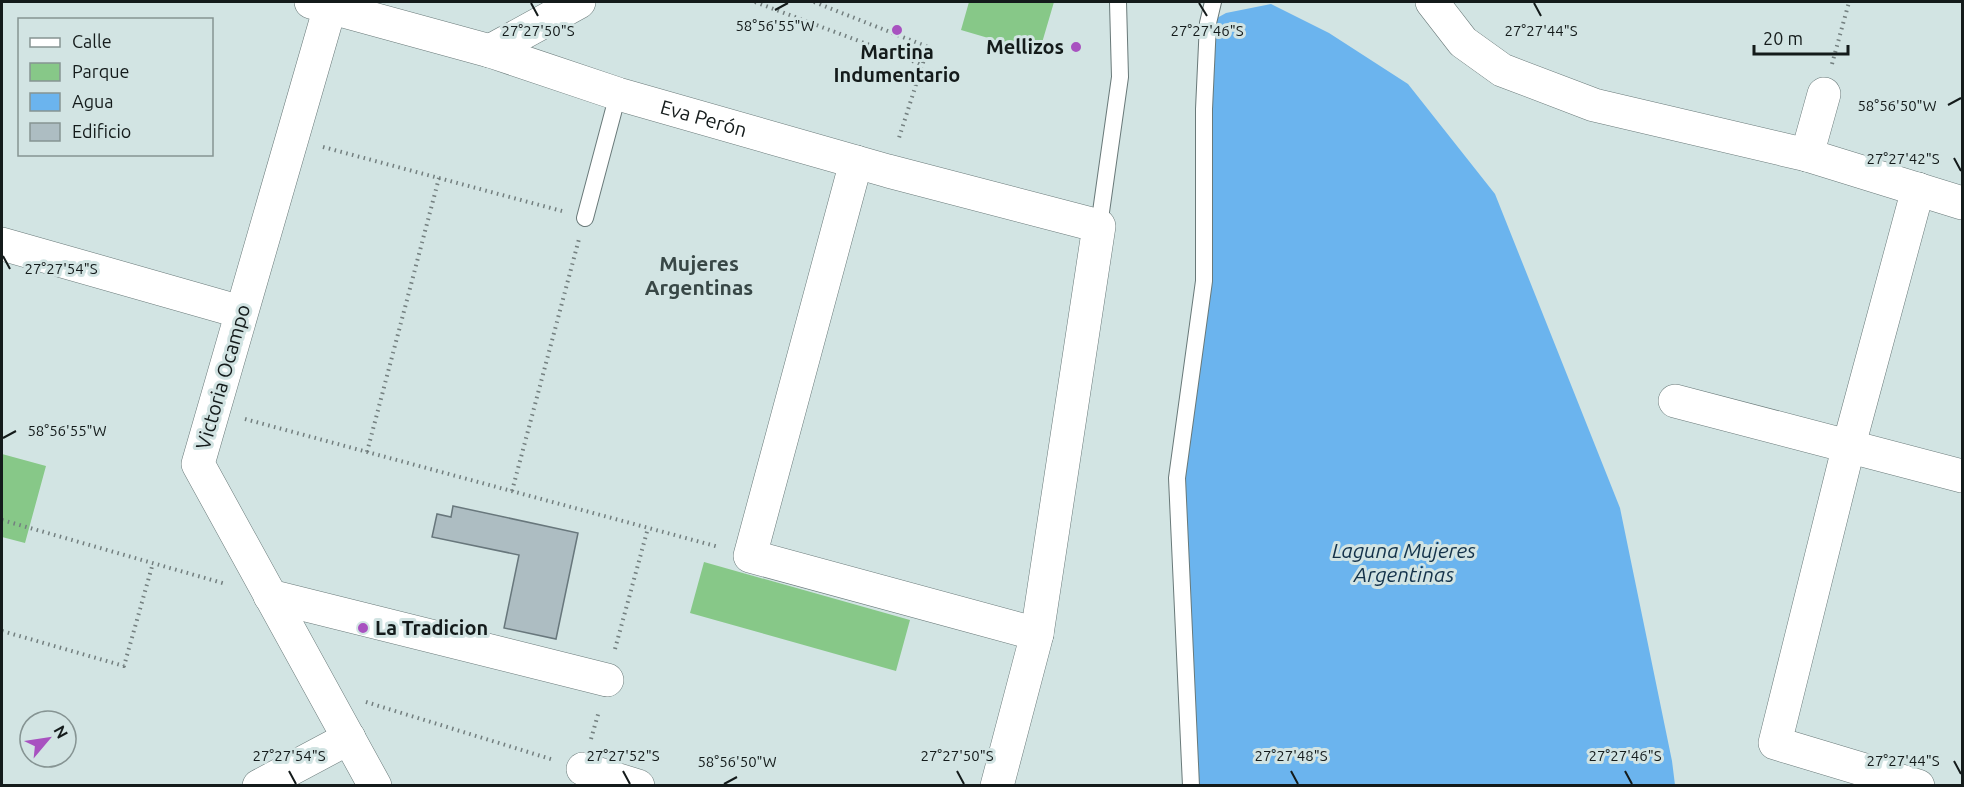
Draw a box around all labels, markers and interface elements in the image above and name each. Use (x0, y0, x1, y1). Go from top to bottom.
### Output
text: 58°56'55"W (735, 17, 815, 34)
legend (18, 18, 213, 156)
scale bar (1754, 18, 1848, 56)
text: 27°27'50"S (501, 22, 575, 39)
text: 27°27'46"S (1170, 22, 1244, 39)
text: 27°27'44"S (1504, 22, 1578, 39)
marker: Martina Indumentario (890, 23, 904, 37)
text: 20 m (1763, 28, 1803, 48)
text: Calle (72, 31, 112, 51)
place label: Mellizos (986, 35, 1064, 58)
place label: Martina Indumentario (834, 40, 960, 86)
marker: Mellizos (1069, 40, 1083, 54)
text: Parque (72, 61, 129, 81)
text: Agua (72, 91, 114, 111)
street label: Eva Perón (658, 95, 750, 141)
text: 58°56'50"W (1857, 97, 1937, 114)
text: Edificio (72, 121, 131, 141)
text: 27°27'42"S (1866, 150, 1940, 167)
district label: Mujeres Argentinas (645, 251, 753, 299)
text: 27°27'54"S (24, 260, 98, 277)
street label: Victoria Ocampo (191, 302, 254, 452)
text: 58°56'55"W (27, 422, 107, 439)
water label: Laguna Mujeres Argentinas (1332, 538, 1476, 586)
place label: La Tradicion (375, 616, 488, 639)
marker: La Tradicion (356, 621, 370, 635)
north arrow (18, 709, 78, 769)
text: N (50, 722, 72, 741)
text: 27°27'54"S (252, 747, 326, 764)
text: 27°27'52"S (586, 747, 660, 764)
text: 27°27'50"S (920, 747, 994, 764)
text: 27°27'48"S (1254, 747, 1328, 764)
text: 27°27'46"S (1588, 747, 1662, 764)
text: 27°27'44"S (1866, 752, 1940, 769)
text: 58°56'50"W (697, 753, 777, 770)

